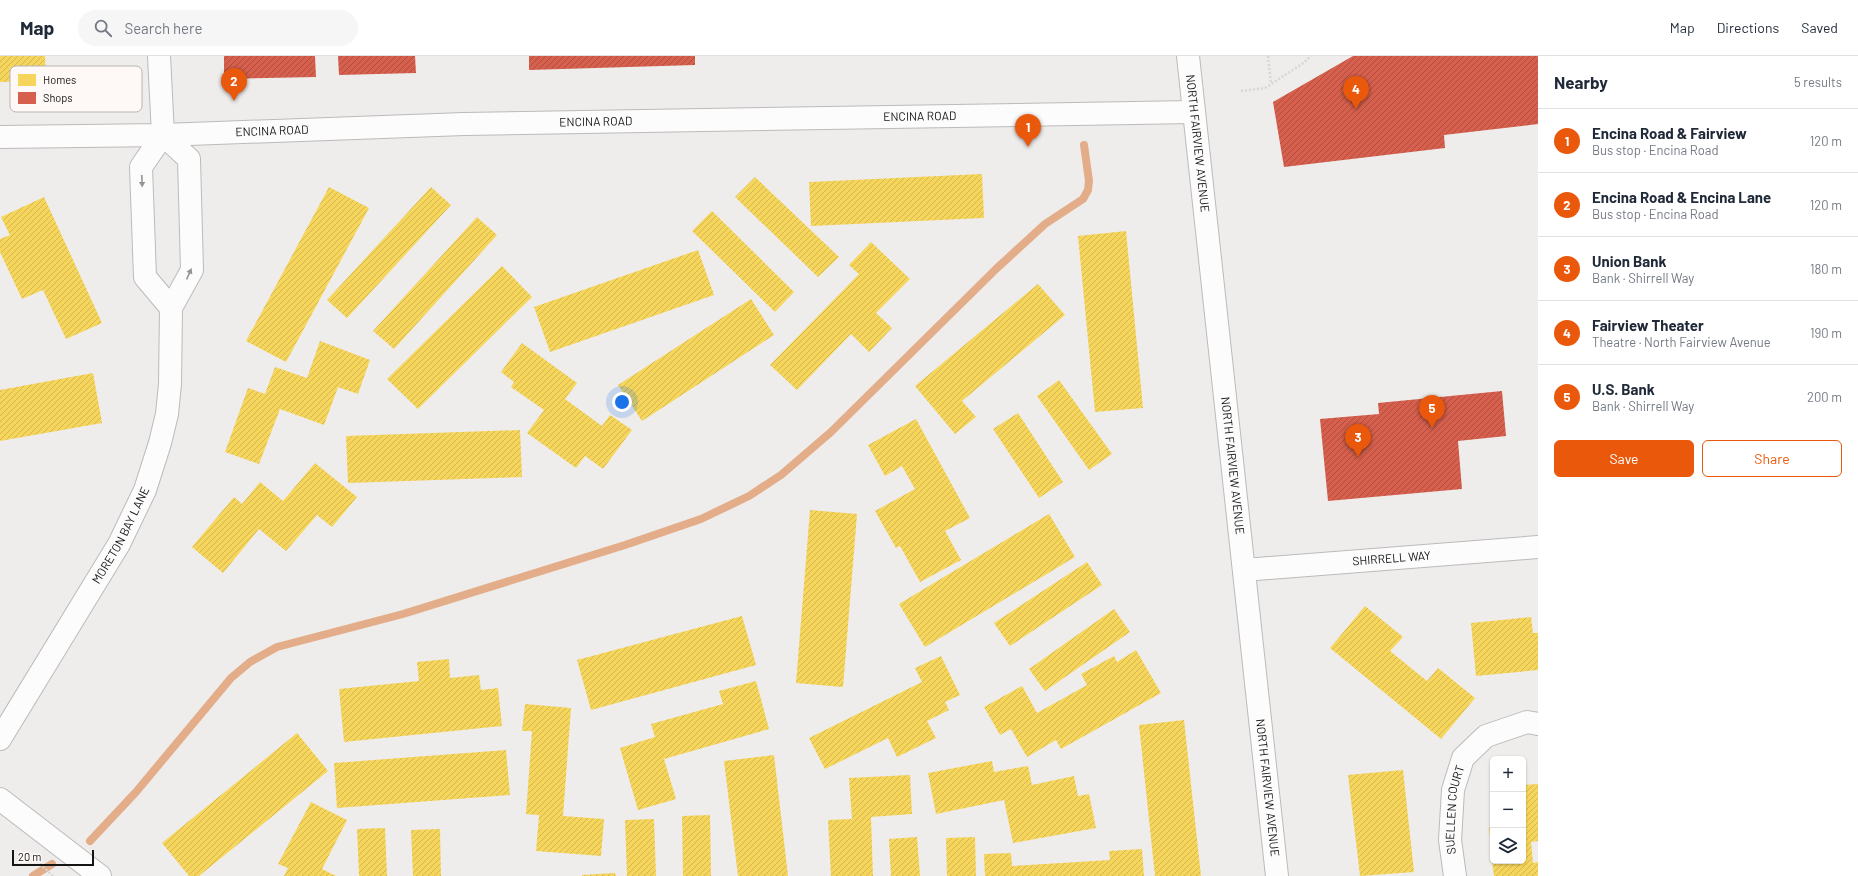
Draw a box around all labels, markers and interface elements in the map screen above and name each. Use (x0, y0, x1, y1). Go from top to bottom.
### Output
search box (78, 10, 358, 46)
text: Map (20, 16, 54, 39)
icon: search (92, 17, 114, 39)
text: Search here (124, 19, 202, 37)
text: Map (1670, 19, 1695, 36)
text: Directions (1717, 19, 1779, 36)
text: Saved (1801, 19, 1838, 36)
legend (10, 66, 142, 112)
pin: 2 (221, 68, 247, 101)
text: Nearby (1554, 72, 1608, 92)
text: Homes (43, 73, 76, 86)
street label: NORTH FAIRVIEW AVENUE (1184, 74, 1213, 213)
text: 5 results (1794, 74, 1842, 90)
pin: 4 (1343, 76, 1369, 109)
text: Shops (43, 91, 73, 104)
street label: ENCINA ROAD (883, 108, 956, 123)
street label: ENCINA ROAD (559, 113, 632, 128)
pin: 1 (1015, 114, 1041, 147)
street label: ENCINA ROAD (235, 122, 309, 138)
text: Encina Road & Fairview (1592, 124, 1747, 142)
text: 1 (1565, 133, 1569, 149)
text: 120 m (1810, 133, 1842, 149)
text: Bus stop · Encina Road (1592, 142, 1719, 158)
one-way arrow (139, 175, 145, 188)
text: Encina Road & Encina Lane (1592, 188, 1771, 206)
text: 2 (1563, 197, 1571, 213)
text: 120 m (1810, 197, 1842, 213)
text: Bus stop · Encina Road (1592, 206, 1719, 222)
text: Union Bank (1592, 252, 1666, 270)
text: 3 (1563, 261, 1571, 277)
text: 180 m (1810, 261, 1842, 277)
one-way arrow (186, 268, 193, 280)
text: Bank · Shirrell Way (1592, 270, 1694, 286)
text: Fairview Theater (1592, 316, 1704, 334)
text: 4 (1563, 325, 1571, 341)
text: 190 m (1810, 325, 1842, 341)
text: Theatre · North Fairview Avenue (1592, 334, 1771, 350)
text: U.S. Bank (1592, 380, 1655, 398)
text: 5 (1563, 389, 1571, 405)
text: 200 m (1807, 389, 1842, 405)
your location (612, 392, 632, 412)
pin: 5 (1419, 395, 1445, 428)
street label: NORTH FAIRVIEW AVENUE (1219, 396, 1248, 535)
text: Bank · Shirrell Way (1592, 398, 1694, 414)
pin: 3 (1345, 424, 1371, 457)
button: Save (1554, 440, 1694, 477)
button: Share (1702, 440, 1842, 477)
street label: MORETON BAY LANE (89, 484, 151, 586)
street label: SHIRRELL WAY (1352, 547, 1431, 568)
street label: NORTH FAIRVIEW AVENUE (1254, 718, 1283, 857)
map controls (1490, 756, 1526, 864)
button: + (1490, 756, 1526, 792)
street label: SUELLEN COURT (1442, 763, 1466, 855)
button: − (1490, 792, 1526, 828)
button: layers (1490, 828, 1526, 864)
scale bar (12, 848, 94, 867)
text: 20 m (18, 850, 41, 863)

